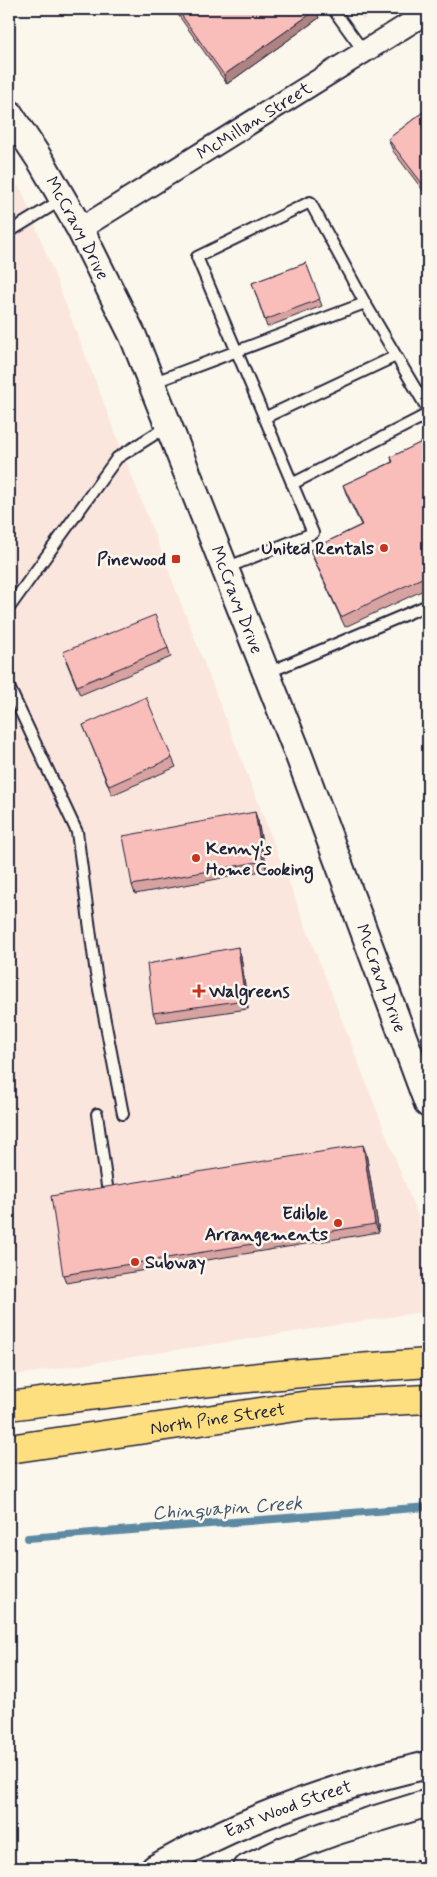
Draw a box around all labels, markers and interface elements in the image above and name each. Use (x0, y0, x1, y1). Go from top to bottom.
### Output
street label: McMillan Street (192, 76, 317, 166)
street label: McCravy Drive (39, 172, 114, 284)
place label: United Rentals (261, 537, 374, 561)
marker: United Rentals (378, 542, 390, 554)
street label: McCravy Drive (204, 543, 268, 658)
place label: Pinewood (97, 548, 166, 572)
marker: Pinewood (170, 553, 182, 565)
place label: Kenny's Home Cooking (206, 837, 314, 884)
marker: Kenny's Home Cooking (190, 852, 202, 864)
street label: McCravy Drive (349, 921, 411, 1036)
place label: Walgreens (208, 980, 290, 1006)
marker: Walgreens (193, 985, 205, 997)
place label: Edible Arrangements (205, 1202, 329, 1247)
marker: Edible Arrangements (332, 1217, 344, 1229)
place label: Subway (145, 1251, 206, 1275)
marker: Subway (129, 1256, 141, 1268)
street label: North Pine Street (149, 1398, 287, 1441)
water label: Chinquapin Creek (151, 1491, 304, 1526)
street label: East Wood Street (221, 1775, 355, 1844)

